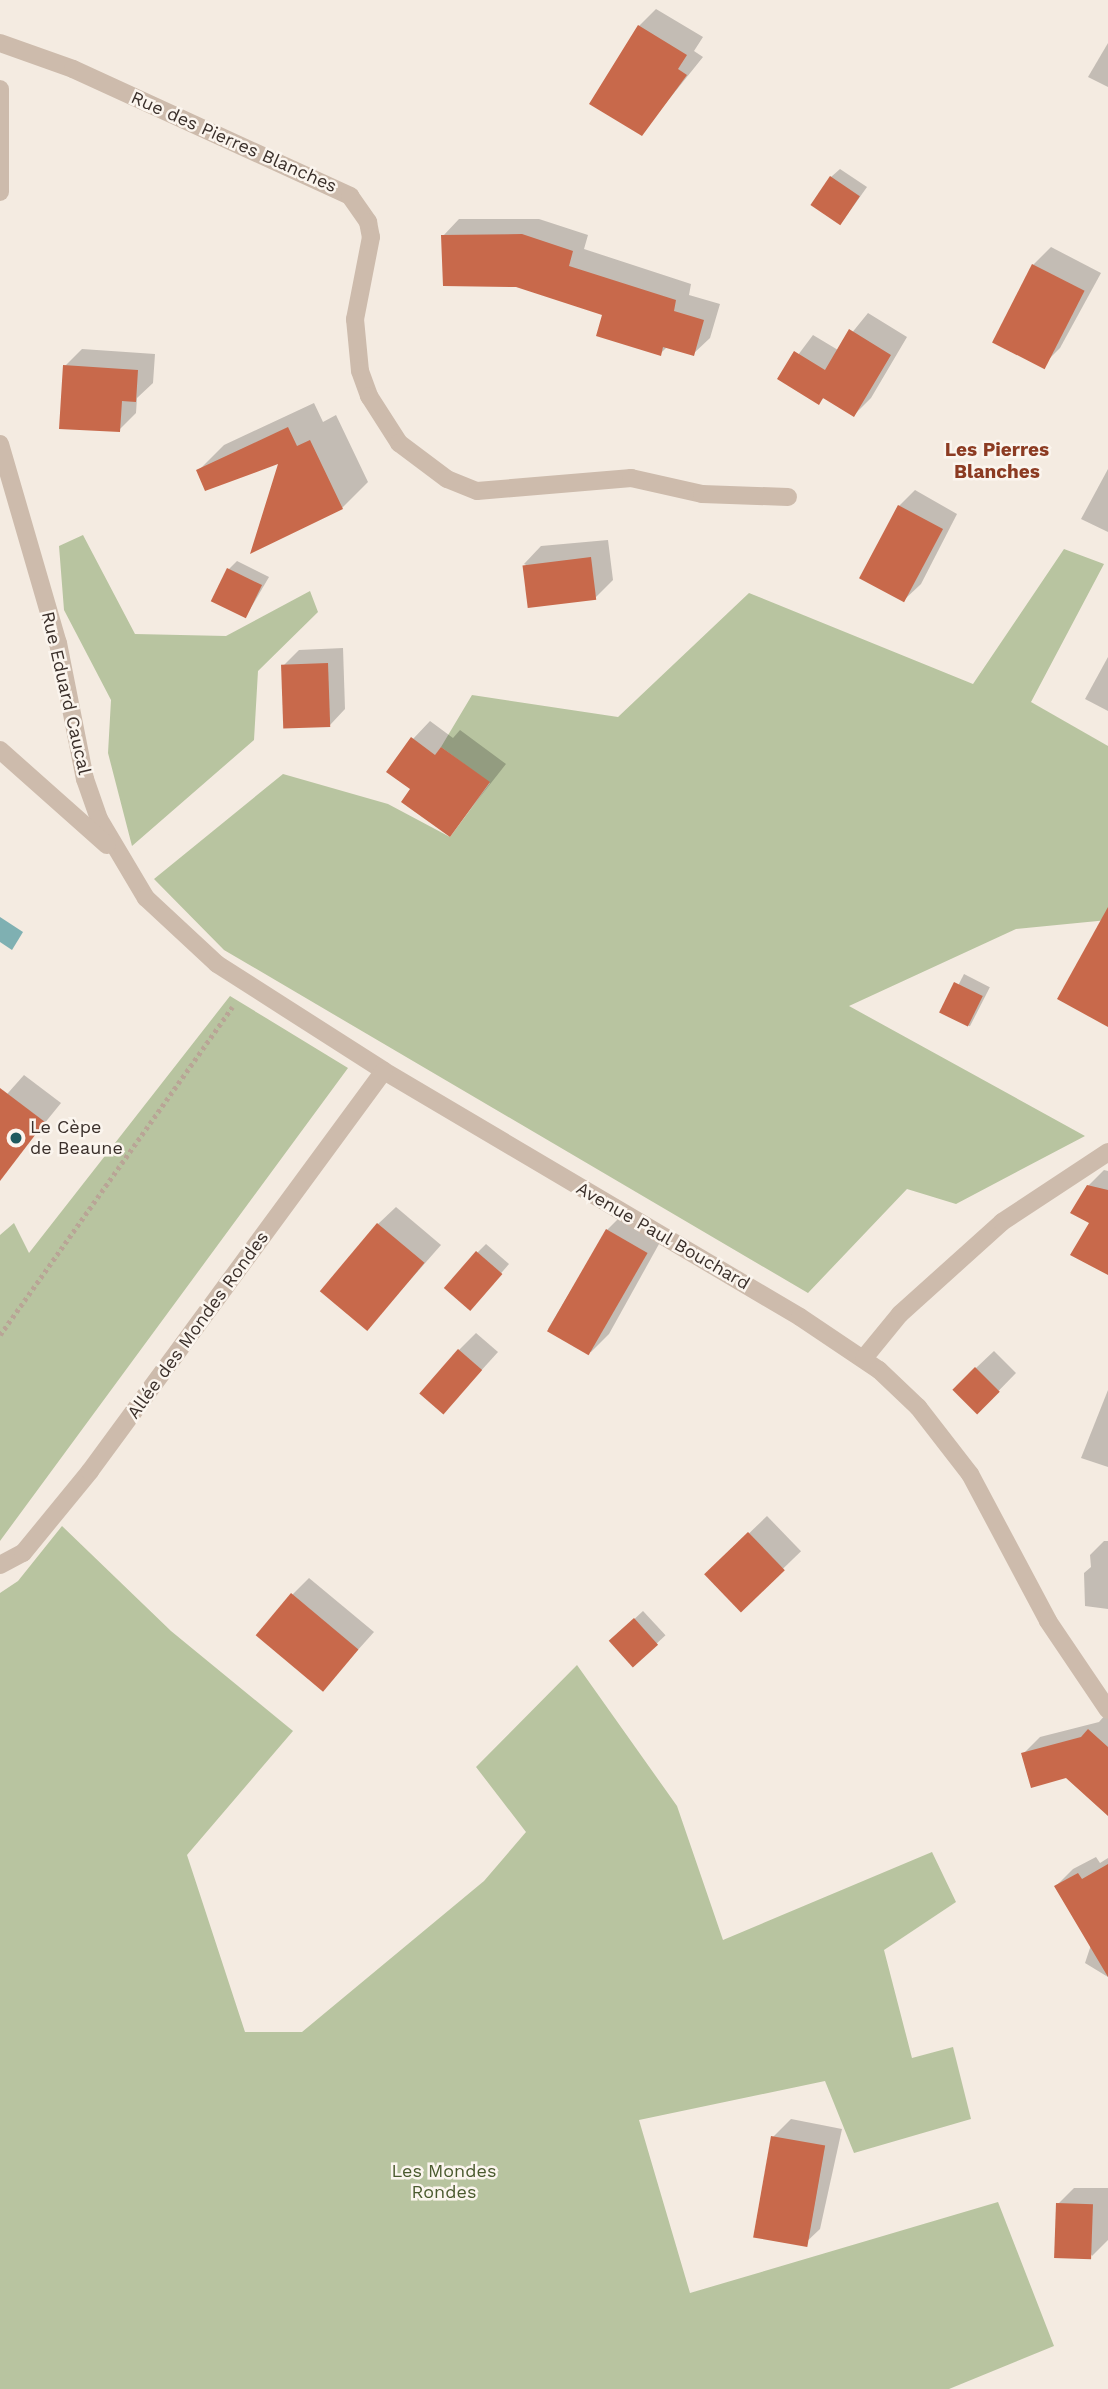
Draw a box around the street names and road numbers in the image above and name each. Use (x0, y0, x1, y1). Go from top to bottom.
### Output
street label: Rue des Pierres Blanches (128, 87, 340, 197)
street label: Rue Eduard Caucal (37, 609, 95, 777)
street label: Avenue Paul Bouchard (572, 1177, 754, 1295)
street label: Allée des Mondes Rondes (123, 1227, 273, 1423)

